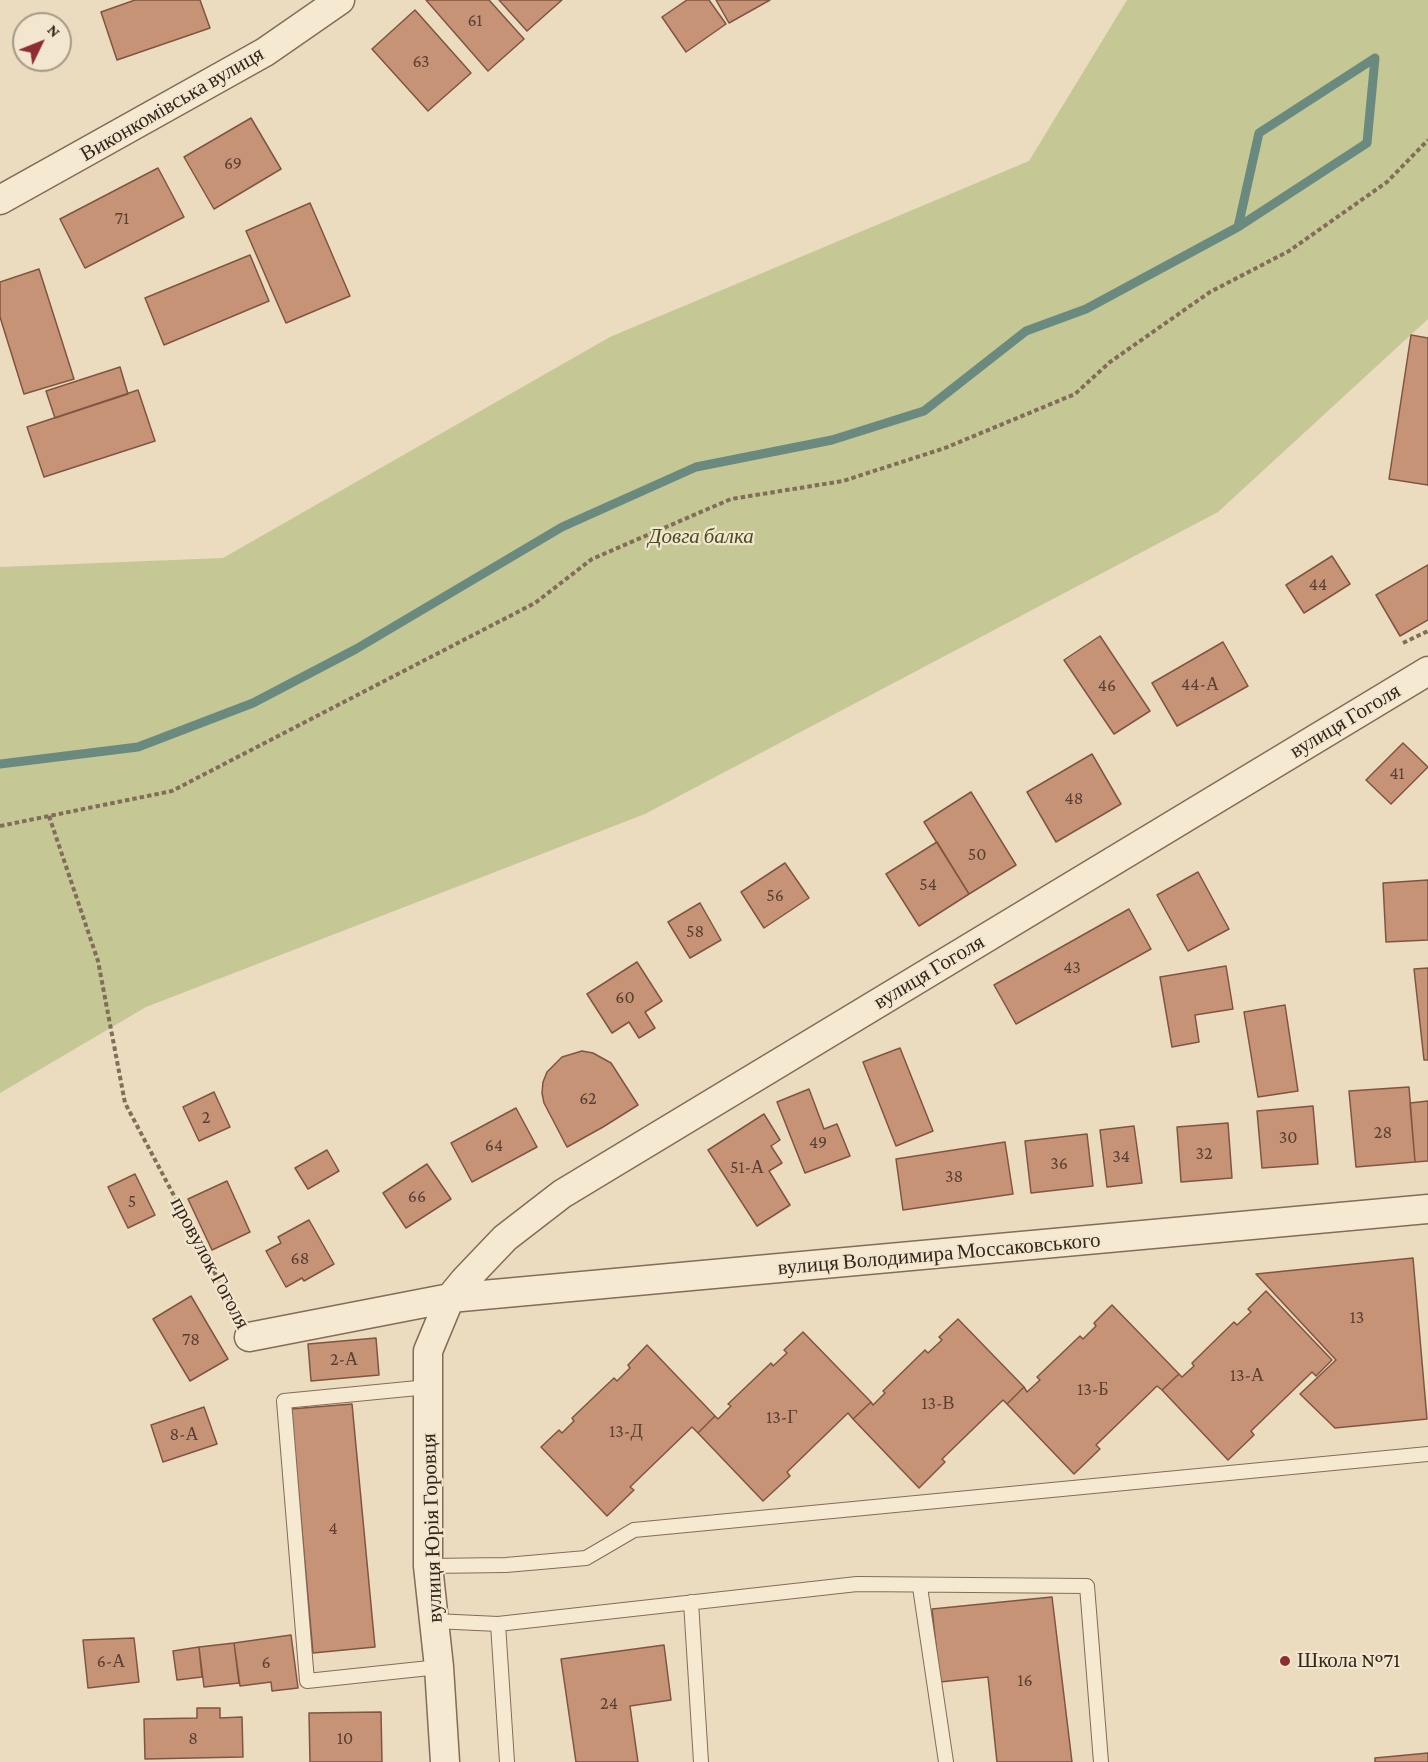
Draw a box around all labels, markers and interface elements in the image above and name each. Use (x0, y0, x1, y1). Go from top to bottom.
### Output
house number: 61 (467, 9, 483, 31)
north arrow (12, 12, 72, 72)
text: N (44, 21, 64, 41)
street label: Виконкомівська вулиця (76, 41, 268, 167)
house number: 63 (412, 50, 430, 72)
house number: 69 (224, 152, 242, 174)
house number: 71 (115, 207, 129, 229)
park label: Довга балка (648, 524, 754, 550)
house number: 44 (1309, 573, 1327, 595)
house number: 44-А (1181, 673, 1219, 695)
house number: 46 (1098, 674, 1116, 696)
street label: вулиця Гоголя (1285, 678, 1405, 764)
house number: 41 (1389, 762, 1405, 784)
house number: 48 (1065, 787, 1083, 809)
house number: 50 (968, 843, 986, 865)
house number: 54 (919, 873, 937, 895)
house number: 56 (766, 884, 784, 906)
house number: 58 (686, 920, 704, 942)
street label: вулиця Гоголя (869, 929, 989, 1015)
house number: 43 (1063, 956, 1081, 978)
house number: 60 (615, 986, 635, 1008)
house number: 62 (579, 1087, 597, 1109)
house number: 2 (202, 1106, 210, 1128)
house number: 28 (1374, 1121, 1392, 1143)
house number: 30 (1279, 1126, 1297, 1148)
house number: 49 (809, 1131, 827, 1153)
house number: 64 (485, 1134, 503, 1156)
house number: 32 (1195, 1142, 1213, 1164)
house number: 34 (1112, 1145, 1130, 1167)
house number: 36 (1050, 1152, 1068, 1174)
house number: 51-А (730, 1156, 764, 1178)
house number: 38 (945, 1165, 963, 1187)
house number: 66 (408, 1185, 426, 1207)
house number: 5 (128, 1190, 136, 1212)
street label: провулок Гоголя (165, 1193, 255, 1333)
street label: вулиця Володимира Моссаковського (776, 1227, 1102, 1281)
house number: 68 (291, 1247, 309, 1269)
house number: 13 (1350, 1306, 1364, 1328)
house number: 78 (182, 1328, 200, 1350)
house number: 2-А (330, 1348, 358, 1370)
house number: 13-А (1230, 1364, 1264, 1386)
house number: 13-Б (1077, 1378, 1109, 1400)
house number: 13-В (921, 1392, 955, 1414)
house number: 13-Г (766, 1406, 798, 1428)
house number: 13-Д (609, 1420, 643, 1442)
house number: 8-А (169, 1423, 199, 1445)
street label: вулиця Юрія Горовця (416, 1433, 448, 1623)
house number: 4 (328, 1517, 338, 1539)
place label: Школа №71 (1297, 1648, 1400, 1674)
house number: 6-А (97, 1650, 125, 1672)
house number: 6 (261, 1651, 271, 1673)
marker: Школа №71 (1278, 1654, 1292, 1668)
house number: 16 (1017, 1669, 1033, 1691)
house number: 24 (600, 1692, 618, 1714)
house number: 8 (188, 1727, 198, 1749)
house number: 10 (337, 1727, 353, 1749)

